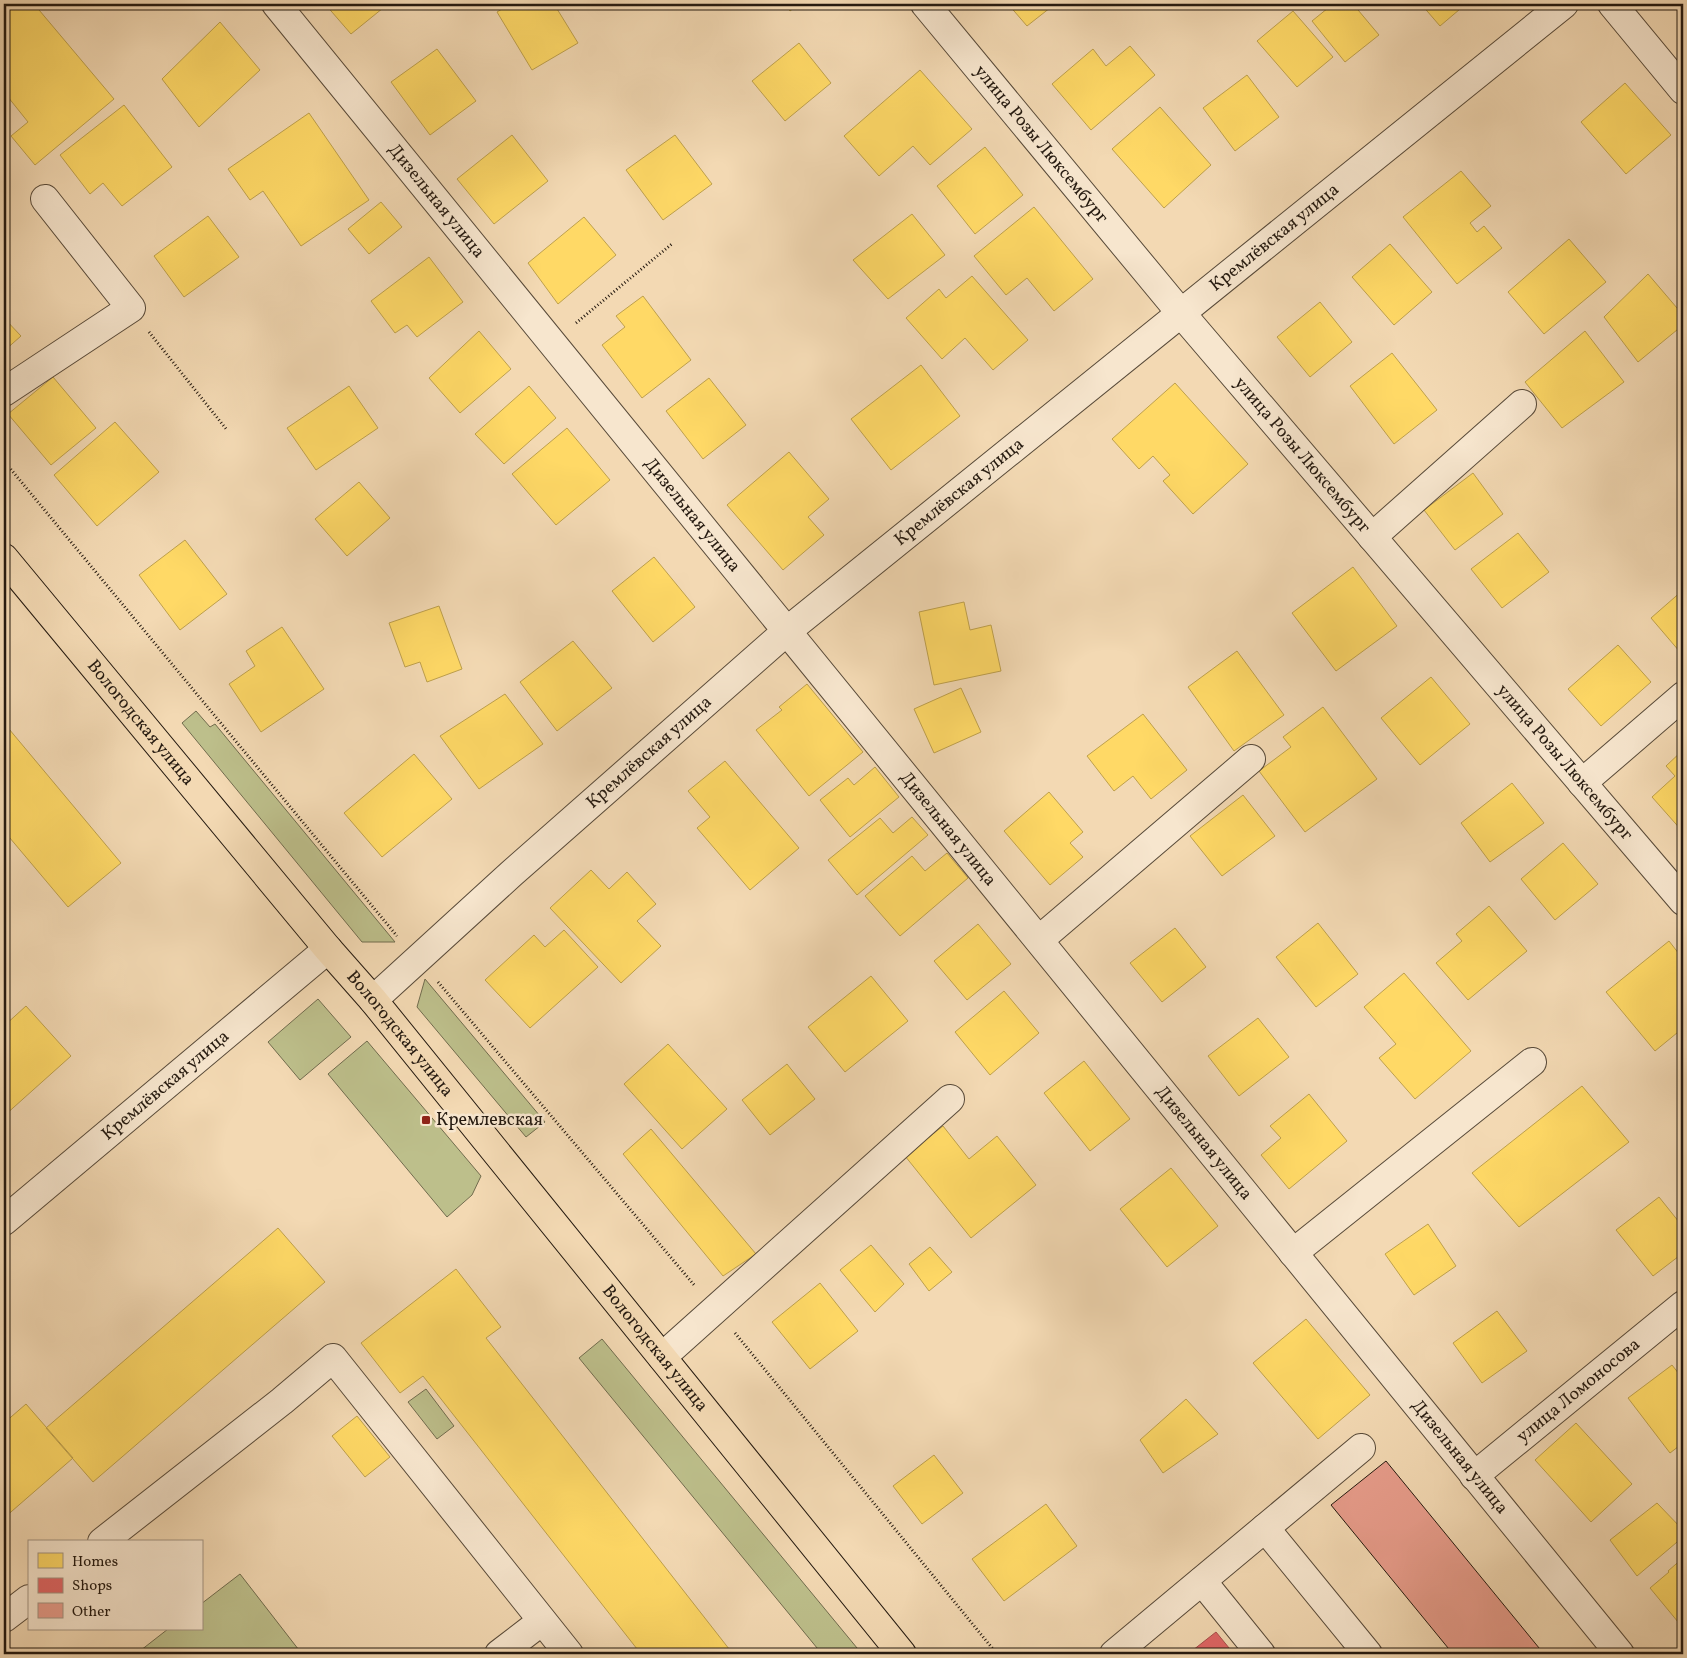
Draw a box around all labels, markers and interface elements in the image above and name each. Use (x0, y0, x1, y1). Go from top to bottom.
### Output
street label: улица Розы Люксембург (968, 60, 1114, 229)
street label: Дизельная улица (382, 138, 491, 264)
street label: Кремлёвская улица (1204, 178, 1345, 298)
street label: улица Розы Люксембург (1228, 371, 1376, 539)
street label: Кремлёвская улица (889, 432, 1029, 552)
street label: Дизельная улица (638, 452, 747, 578)
street label: Вологодская улица (81, 654, 200, 791)
street label: улица Розы Люксембург (1490, 679, 1639, 846)
street label: Кремлёвская улица (581, 690, 718, 815)
street label: Дизельная улица (894, 766, 1002, 892)
street label: Вологодская улица (340, 965, 459, 1102)
street label: Кремлёвская улица (96, 1024, 235, 1146)
street label: Дизельная улица (1149, 1080, 1258, 1206)
place label: Кремлевская (436, 1108, 543, 1133)
marker: Кремлевская (420, 1114, 432, 1126)
street label: Вологодская улица (596, 1280, 714, 1417)
street label: улица Ломоносова (1511, 1332, 1646, 1449)
street label: Дизельная улица (1405, 1394, 1514, 1520)
legend (28, 1540, 202, 1630)
text: Homes (72, 1552, 118, 1573)
text: Shops (72, 1576, 112, 1597)
text: Other (72, 1602, 111, 1623)

